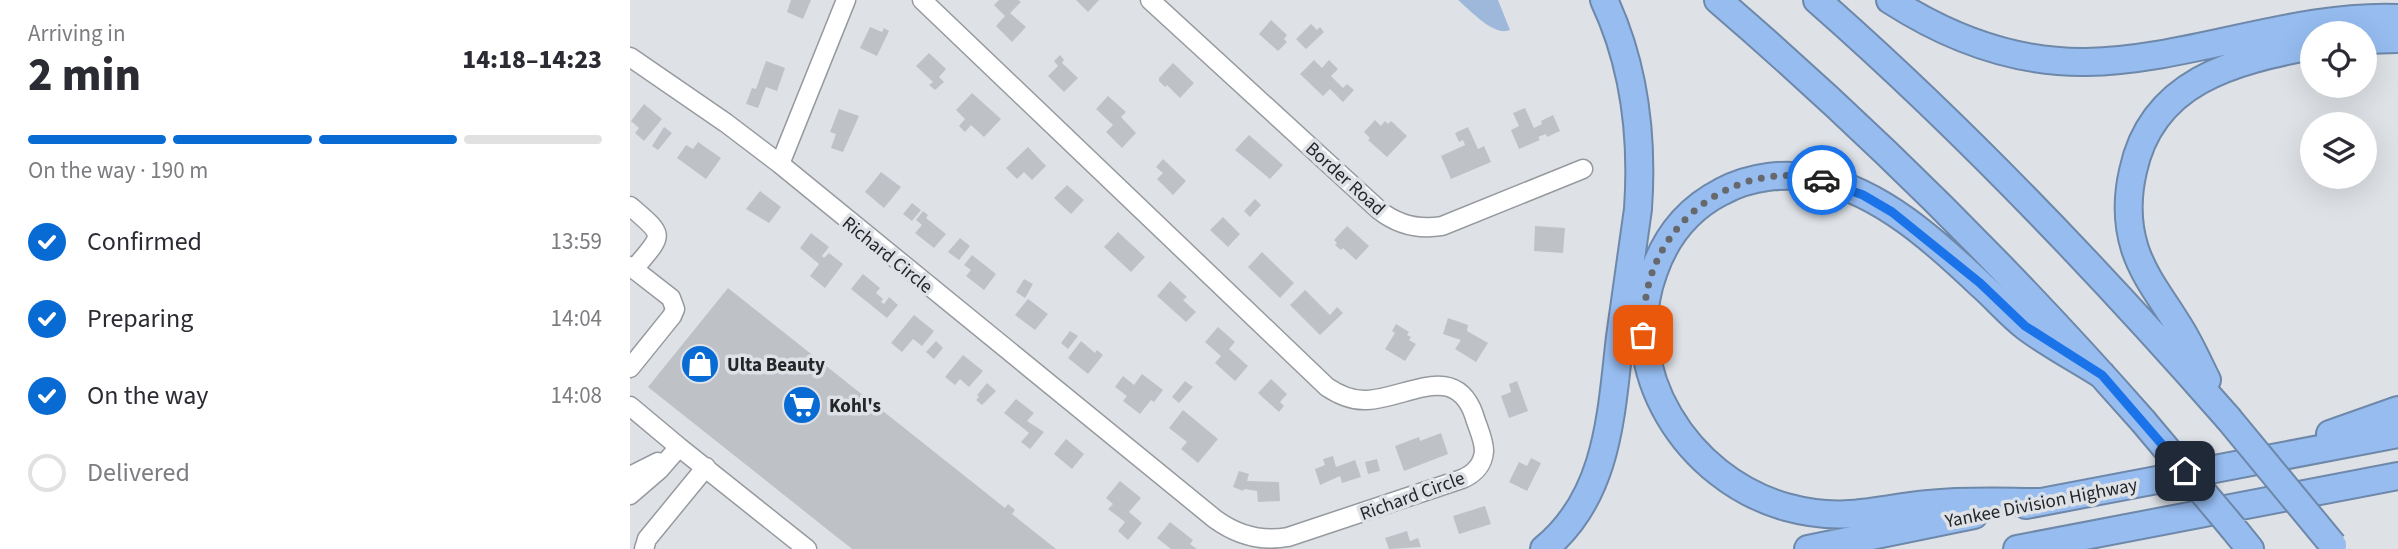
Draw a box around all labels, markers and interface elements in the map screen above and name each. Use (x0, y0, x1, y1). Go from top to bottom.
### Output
text: Arriving in (28, 17, 126, 50)
map controls (2300, 21, 2377, 189)
button: locate (2300, 21, 2377, 98)
text: 14:18–14:23 (462, 41, 602, 78)
text: 2 min (28, 43, 141, 108)
button: layers (2300, 112, 2377, 189)
street label: Border Road (1299, 136, 1391, 222)
courier (1787, 145, 1857, 215)
text: On the way · 190 m (28, 154, 208, 187)
icon: car (1803, 161, 1841, 199)
street label: Richard Circle (836, 210, 938, 300)
icon: check (28, 223, 66, 261)
text: Confirmed (87, 223, 202, 260)
text: 13:59 (551, 225, 602, 258)
icon: check (28, 300, 66, 338)
text: Preparing (87, 300, 193, 337)
text: 14:04 (551, 302, 602, 335)
pin (1613, 305, 1673, 365)
icon: bag (1624, 316, 1662, 354)
shop icon: Ulta Beauty (679, 343, 721, 385)
place label: Ulta Beauty (727, 352, 825, 379)
icon: check (28, 377, 66, 415)
text: On the way (87, 377, 208, 414)
text: 14:08 (551, 379, 602, 412)
supermarket icon: Kohl's (781, 384, 823, 426)
place label: Kohl's (829, 393, 881, 420)
pin (2155, 441, 2215, 501)
icon: home (2166, 452, 2204, 490)
text: Delivered (87, 454, 190, 491)
street label: Richard Circle (1356, 465, 1469, 528)
street label: Yankee Division Highway (1942, 472, 2140, 536)

